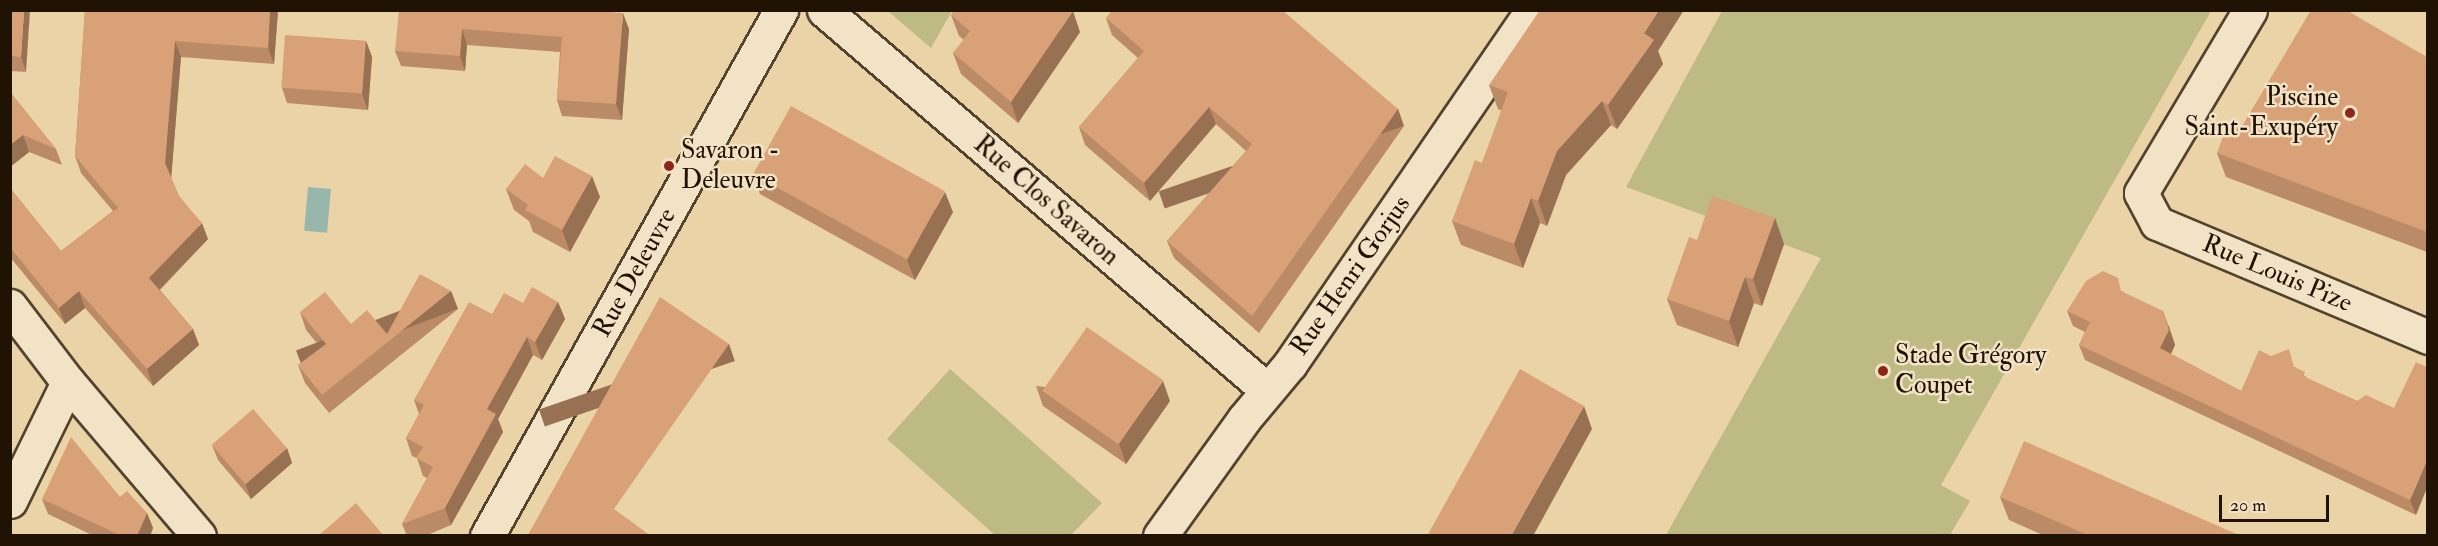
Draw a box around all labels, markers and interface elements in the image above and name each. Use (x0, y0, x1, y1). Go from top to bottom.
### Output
place label: Piscine Saint-Exupéry (2184, 82, 2338, 144)
marker: Piscine Saint-Exupéry (2343, 106, 2357, 120)
street label: Rue Clos Savaron (967, 129, 1125, 273)
place label: Savaron - Deleuvre (681, 135, 780, 196)
marker: Savaron - Deleuvre (662, 159, 676, 173)
street label: Rue Henri Gorjus (1284, 190, 1418, 362)
street label: Rue Deleuvre (587, 203, 683, 343)
street label: Rue Louis Pize (2197, 228, 2357, 320)
place label: Stade Grégory Coupet (1895, 340, 2046, 402)
marker: Stade Grégory Coupet (1876, 364, 1890, 378)
scale bar (2222, 483, 2332, 521)
text: 20 m (2230, 494, 2266, 517)

